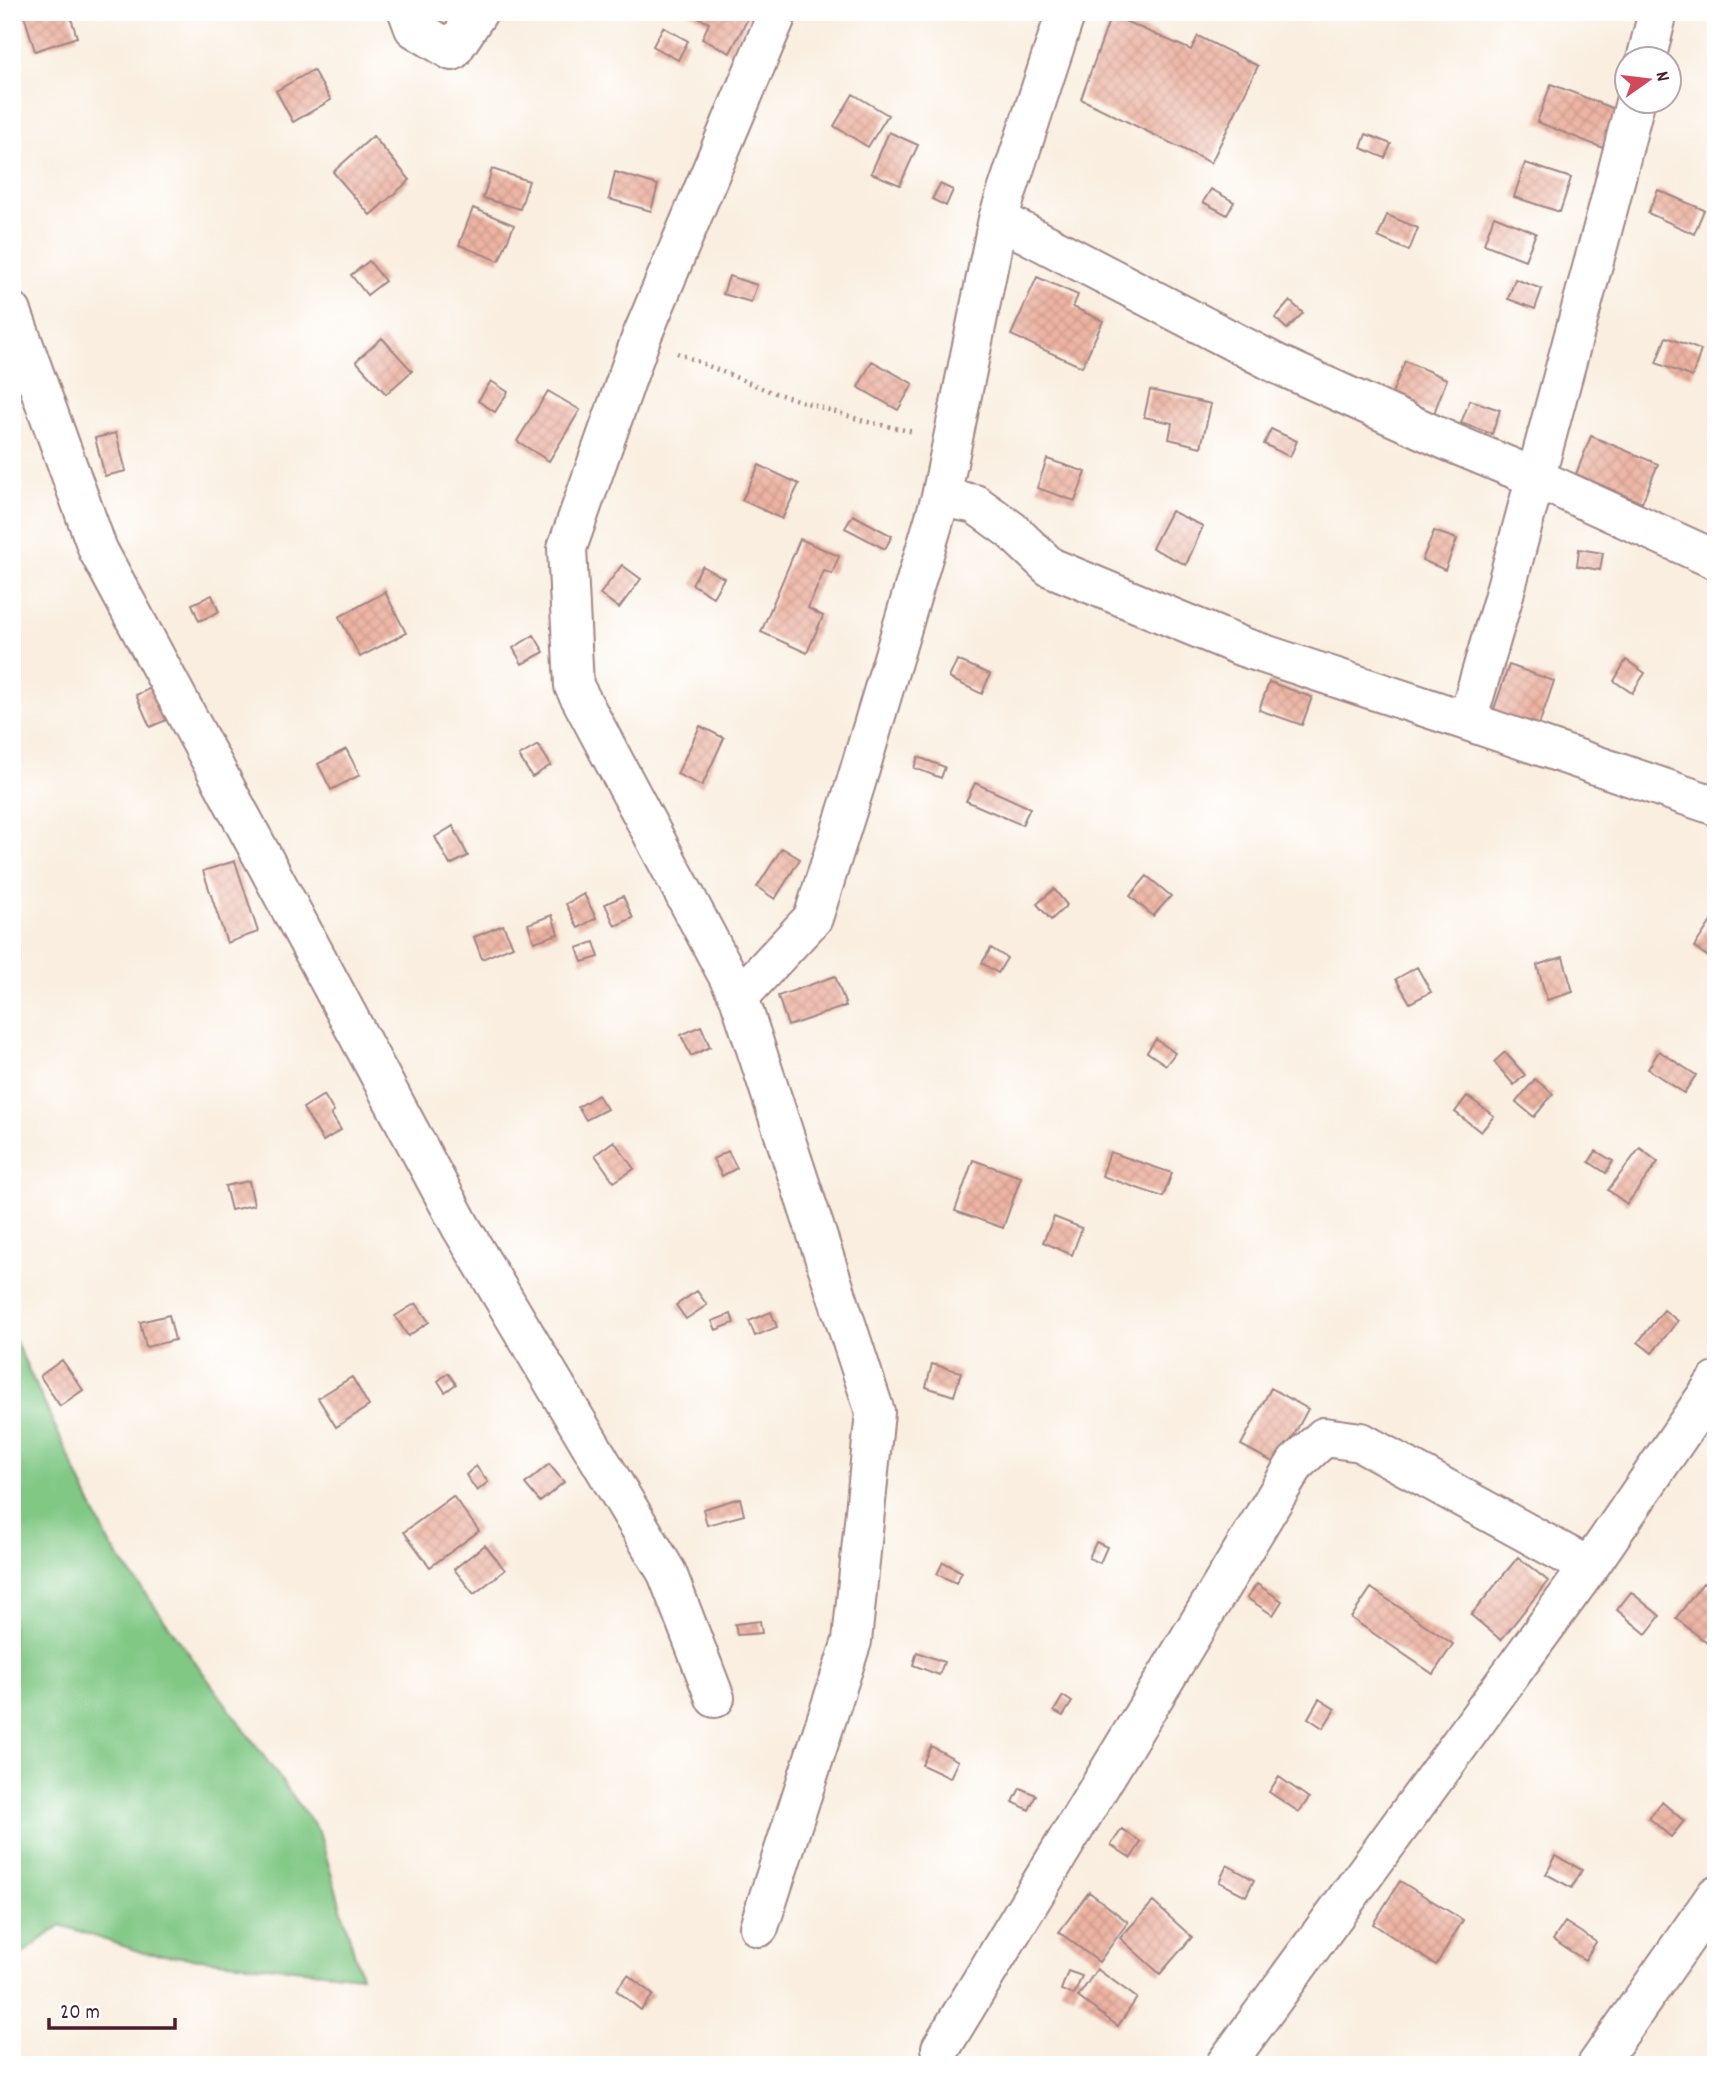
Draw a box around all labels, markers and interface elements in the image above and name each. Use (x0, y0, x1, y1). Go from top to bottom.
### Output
north arrow (1612, 46, 1682, 116)
text: N (1647, 69, 1675, 85)
scale bar (49, 1986, 175, 2030)
text: 20 m (60, 1999, 100, 2029)

